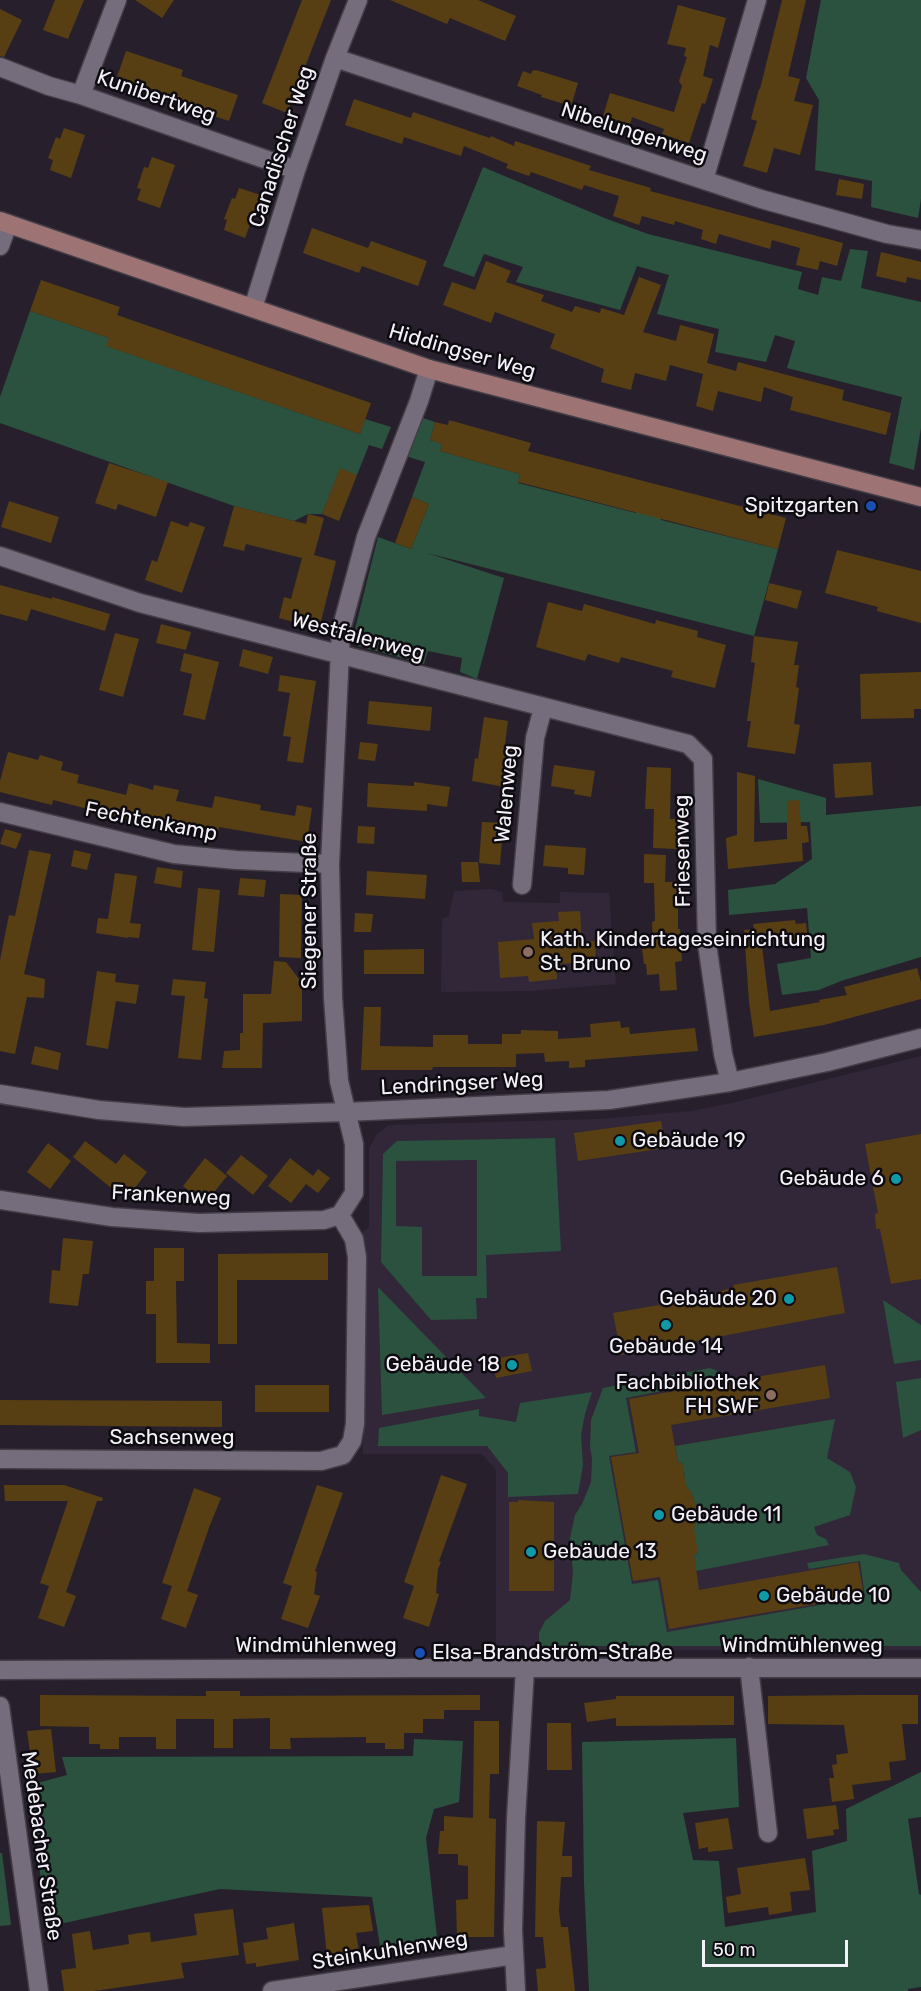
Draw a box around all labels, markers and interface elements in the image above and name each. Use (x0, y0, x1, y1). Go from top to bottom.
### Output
street label: Canadischer Weg (244, 63, 320, 231)
street label: Kunibertweg (93, 65, 219, 129)
street label: Nibelungenweg (558, 98, 710, 168)
street label: Hiddingser Weg (386, 319, 538, 385)
place label: Spitzgarten (745, 493, 859, 519)
marker: Spitzgarten (864, 499, 878, 513)
street label: Westfalenweg (289, 607, 427, 667)
street label: Walenweg (490, 744, 524, 844)
street label: Friesenweg (669, 794, 697, 908)
street label: Fechtenkamp (83, 797, 219, 847)
street label: Siegener Straße (297, 833, 323, 989)
place label: Kath. Kindertageseinrichtung St. Bruno (540, 927, 826, 977)
marker: Kath. Kindertageseinrichtung St. Bruno (521, 945, 535, 959)
street label: Lendringser Weg (380, 1067, 544, 1101)
place label: Gebäude 19 (632, 1128, 746, 1154)
marker: Gebäude 19 (613, 1134, 627, 1148)
place label: Gebäude 6 (779, 1166, 884, 1192)
marker: Gebäude 6 (889, 1172, 903, 1186)
street label: Frankenweg (111, 1180, 231, 1212)
place label: Gebäude 20 (659, 1286, 777, 1312)
marker: Gebäude 20 (782, 1292, 796, 1306)
marker: Gebäude 14 (659, 1318, 673, 1332)
place label: Gebäude 14 (609, 1334, 723, 1360)
place label: Gebäude 18 (385, 1352, 500, 1378)
marker: Gebäude 18 (505, 1358, 519, 1372)
place label: Fachbibliothek FH SWF (616, 1370, 759, 1420)
marker: Fachbibliothek FH SWF (764, 1388, 778, 1402)
street label: Sachsenweg (110, 1425, 234, 1451)
place label: Gebäude 11 (671, 1502, 781, 1528)
marker: Gebäude 11 (652, 1508, 666, 1522)
place label: Gebäude 13 (543, 1539, 657, 1565)
marker: Gebäude 13 (524, 1545, 538, 1559)
place label: Gebäude 10 (776, 1583, 891, 1609)
marker: Gebäude 10 (757, 1589, 771, 1603)
street label: Windmühlenweg (235, 1633, 397, 1659)
street label: Windmühlenweg (721, 1633, 883, 1659)
place label: Elsa-Brandström-Straße (432, 1640, 673, 1666)
marker: Elsa-Brandström-Straße (413, 1646, 427, 1660)
street label: Medebacher Straße (15, 1750, 67, 1942)
street label: Steinkuhlenweg (310, 1926, 470, 1976)
scale bar (705, 1928, 850, 1966)
text: 50 m (713, 1939, 756, 1961)

